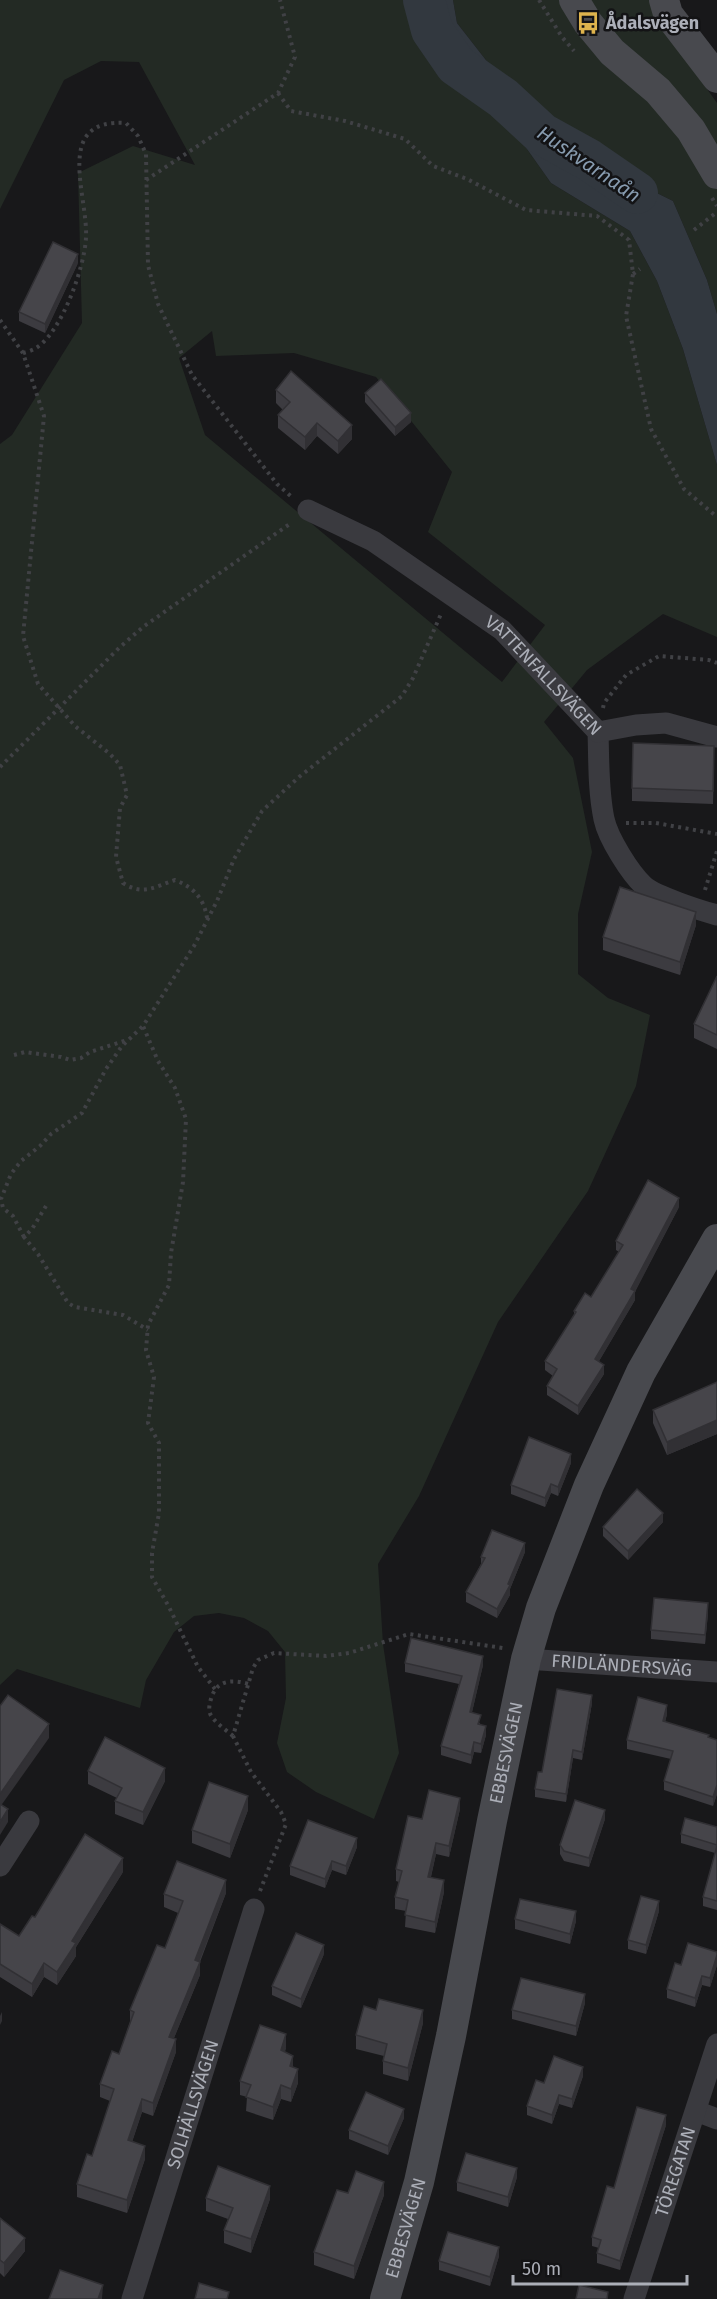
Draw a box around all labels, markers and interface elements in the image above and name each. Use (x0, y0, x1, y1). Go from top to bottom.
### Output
bus stop icon: Ådalsvägen (575, 10, 601, 36)
place label: Ådalsvägen (605, 10, 699, 34)
water label: Huskvarnaån (533, 121, 645, 207)
street label: VATTENFALLSVÄGEN (481, 611, 606, 740)
street label: FRIDLÄNDERSVÄG (551, 1650, 693, 1681)
street label: EBBESVÄGEN (485, 1700, 528, 1806)
street label: SOLHÄLLSVÄGEN (162, 2037, 223, 2172)
street label: TÖREGATAN (651, 2124, 700, 2219)
street label: EBBESVÄGEN (381, 2175, 431, 2281)
scale bar (513, 2248, 687, 2286)
text: 50 m (522, 2258, 561, 2280)

